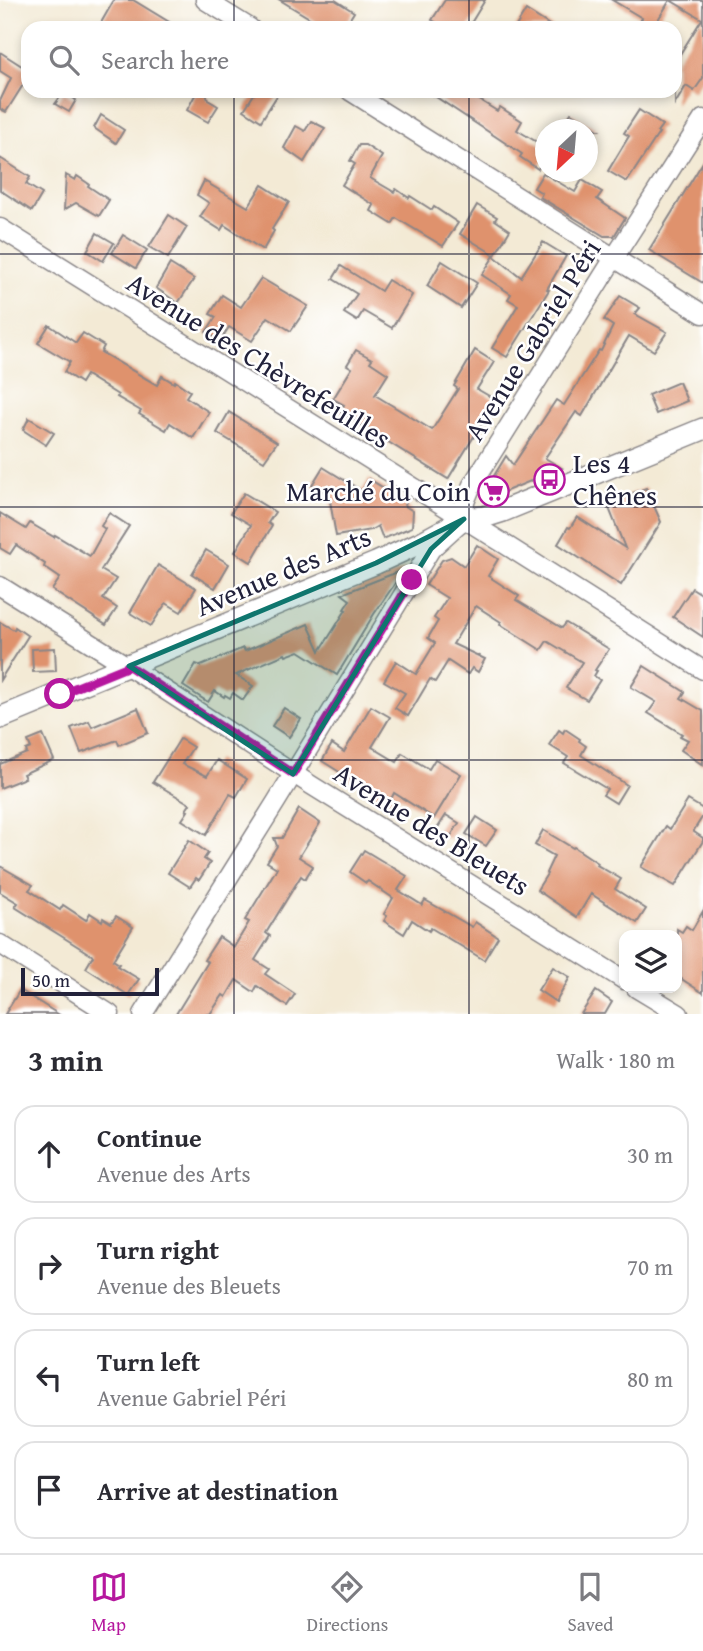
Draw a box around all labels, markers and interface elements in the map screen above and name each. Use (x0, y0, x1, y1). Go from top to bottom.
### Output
search box (21, 21, 682, 98)
text: Search here (101, 40, 229, 79)
icon: search (45, 41, 83, 79)
north arrow (535, 119, 598, 182)
street label: Avenue Gabriel Péri (453, 231, 610, 448)
street label: Avenue des Chèvrefeuilles (119, 261, 399, 458)
place label: Les 4 Chênes (573, 442, 657, 515)
bus stop icon: Les 4 Chênes (533, 462, 567, 496)
place label: Marché du Coin (286, 470, 470, 511)
supermarket icon: Marché du Coin (476, 474, 510, 508)
street label: Avenue des Arts (189, 515, 377, 626)
route end (396, 564, 427, 595)
route start (44, 678, 75, 709)
street label: Avenue des Bleuets (327, 752, 538, 905)
map controls (619, 930, 682, 993)
button: layers (619, 930, 682, 993)
scale bar (21, 965, 159, 997)
text: 50 m (32, 966, 70, 994)
text: 3 min (28, 1038, 103, 1082)
text: Walk · 180 m (556, 1043, 675, 1076)
text: Continue (97, 1118, 202, 1157)
icon: ahead (30, 1135, 68, 1173)
text: 30 m (627, 1138, 673, 1171)
text: Avenue des Arts (97, 1157, 251, 1190)
text: Turn right (97, 1230, 219, 1269)
icon: right (30, 1247, 68, 1285)
text: 70 m (627, 1250, 673, 1283)
text: Avenue des Bleuets (97, 1269, 281, 1302)
text: Turn left (97, 1342, 200, 1381)
icon: left (30, 1359, 68, 1397)
text: 80 m (627, 1362, 673, 1395)
text: Avenue Gabriel Péri (97, 1381, 286, 1414)
icon: arrive (30, 1471, 68, 1509)
text: Arrive at destination (97, 1471, 338, 1510)
tab: Map (90, 1568, 128, 1638)
tab: Directions (307, 1568, 388, 1638)
tab: Saved (567, 1568, 613, 1638)

